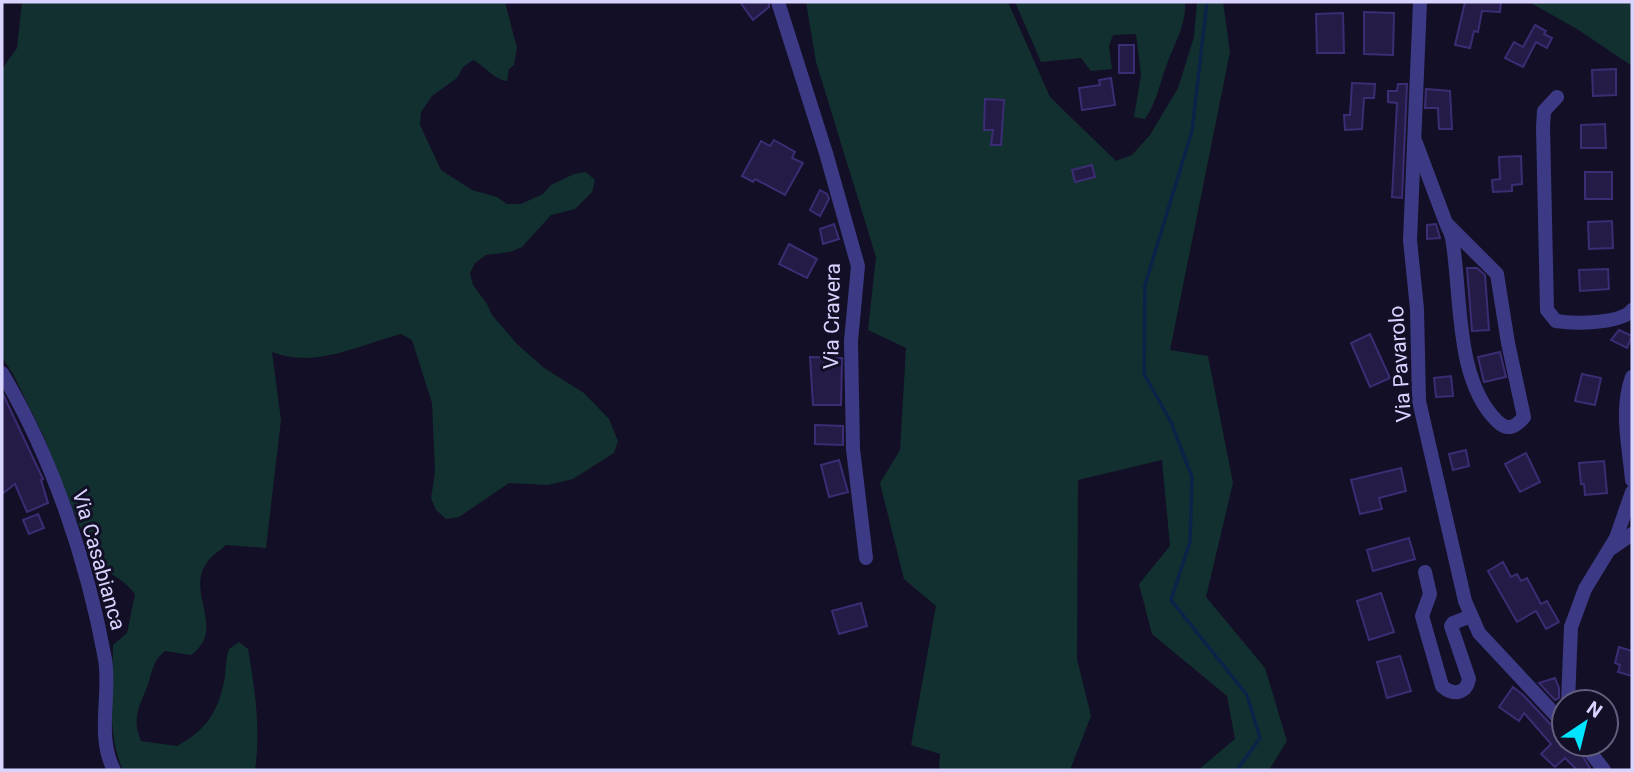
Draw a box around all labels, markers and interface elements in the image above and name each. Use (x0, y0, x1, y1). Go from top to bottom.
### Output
street label: Via Cravera (819, 263, 845, 369)
street label: Via Pavarolo (1384, 305, 1416, 423)
street label: Via Casabianca (68, 487, 130, 633)
north arrow (1550, 688, 1620, 758)
text: N (1582, 696, 1607, 723)

